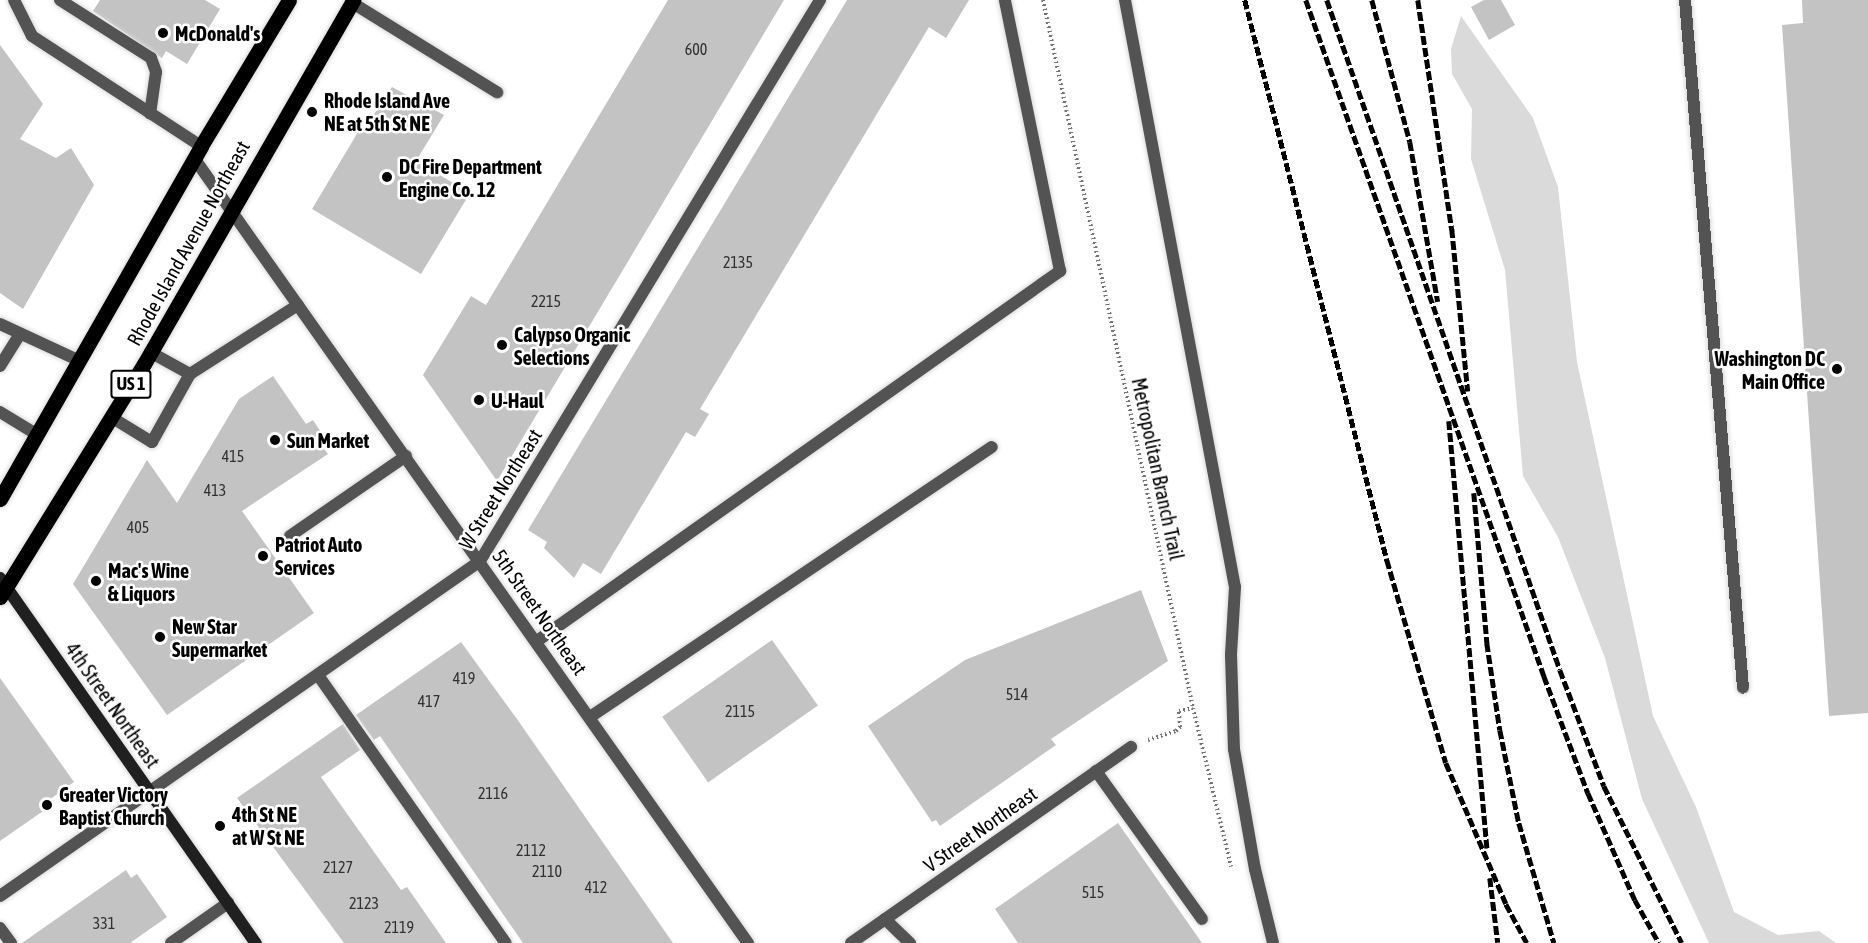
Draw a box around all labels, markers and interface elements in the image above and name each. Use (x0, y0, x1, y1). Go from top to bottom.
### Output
place label: McDonald's (175, 21, 260, 45)
marker: McDonald's (156, 26, 170, 40)
house number: 600 (685, 39, 707, 59)
place label: Rhode Island Ave NE at 5th St NE (324, 88, 450, 135)
marker: Rhode Island Ave NE at 5th St NE (305, 105, 319, 119)
street label: Rhode Island Avenue Northeast (122, 136, 254, 350)
place label: DC Fire Department Engine Co. 12 (399, 154, 542, 201)
marker: DC Fire Department Engine Co. 12 (380, 170, 394, 184)
house number: 2135 (723, 252, 753, 272)
house number: 2215 (531, 291, 561, 311)
place label: Calypso Organic Selections (514, 322, 630, 369)
marker: Calypso Organic Selections (495, 338, 509, 352)
place label: Washington DC Main Office (1715, 346, 1825, 393)
marker: Washington DC Main Office (1830, 362, 1844, 376)
road number: US 1 (110, 369, 152, 399)
street label: Metropolitan Branch Trail (1127, 376, 1189, 562)
place label: U-Haul (491, 388, 544, 412)
marker: U-Haul (472, 393, 486, 407)
street label: W Street Northeast (453, 424, 547, 554)
place label: Sun Market (287, 428, 369, 452)
marker: Sun Market (268, 433, 282, 447)
house number: 415 (222, 446, 244, 466)
house number: 413 (204, 480, 226, 500)
house number: 405 (127, 517, 149, 537)
place label: Patriot Auto Services (275, 532, 362, 579)
street label: 5th Street Northeast (488, 545, 592, 679)
marker: Patriot Auto Services (256, 549, 270, 563)
place label: Mac's Wine & Liquors (108, 558, 189, 605)
marker: Mac's Wine & Liquors (89, 574, 103, 588)
place label: New Star Supermarket (172, 614, 267, 661)
marker: New Star Supermarket (153, 630, 167, 644)
street label: 4th Street Northeast (61, 638, 165, 772)
house number: 419 (453, 668, 475, 688)
house number: 514 (1006, 684, 1028, 704)
house number: 417 (418, 691, 440, 711)
house number: 2115 (725, 701, 755, 721)
street label: V Street Northeast (919, 781, 1041, 877)
place label: Greater Victory Baptist Church (59, 782, 168, 829)
house number: 2116 (478, 783, 508, 803)
marker: Greater Victory Baptist Church (40, 798, 54, 812)
place label: 4th St NE at W St NE (232, 802, 304, 849)
marker: 4th St NE at W St NE (213, 819, 227, 833)
house number: 2112 (516, 840, 546, 860)
house number: 2127 (323, 857, 353, 877)
house number: 2110 (532, 861, 562, 881)
house number: 412 (585, 877, 607, 897)
house number: 515 (1082, 882, 1104, 902)
house number: 2123 (349, 893, 379, 913)
house number: 331 (93, 913, 115, 933)
house number: 2119 (384, 917, 414, 937)

